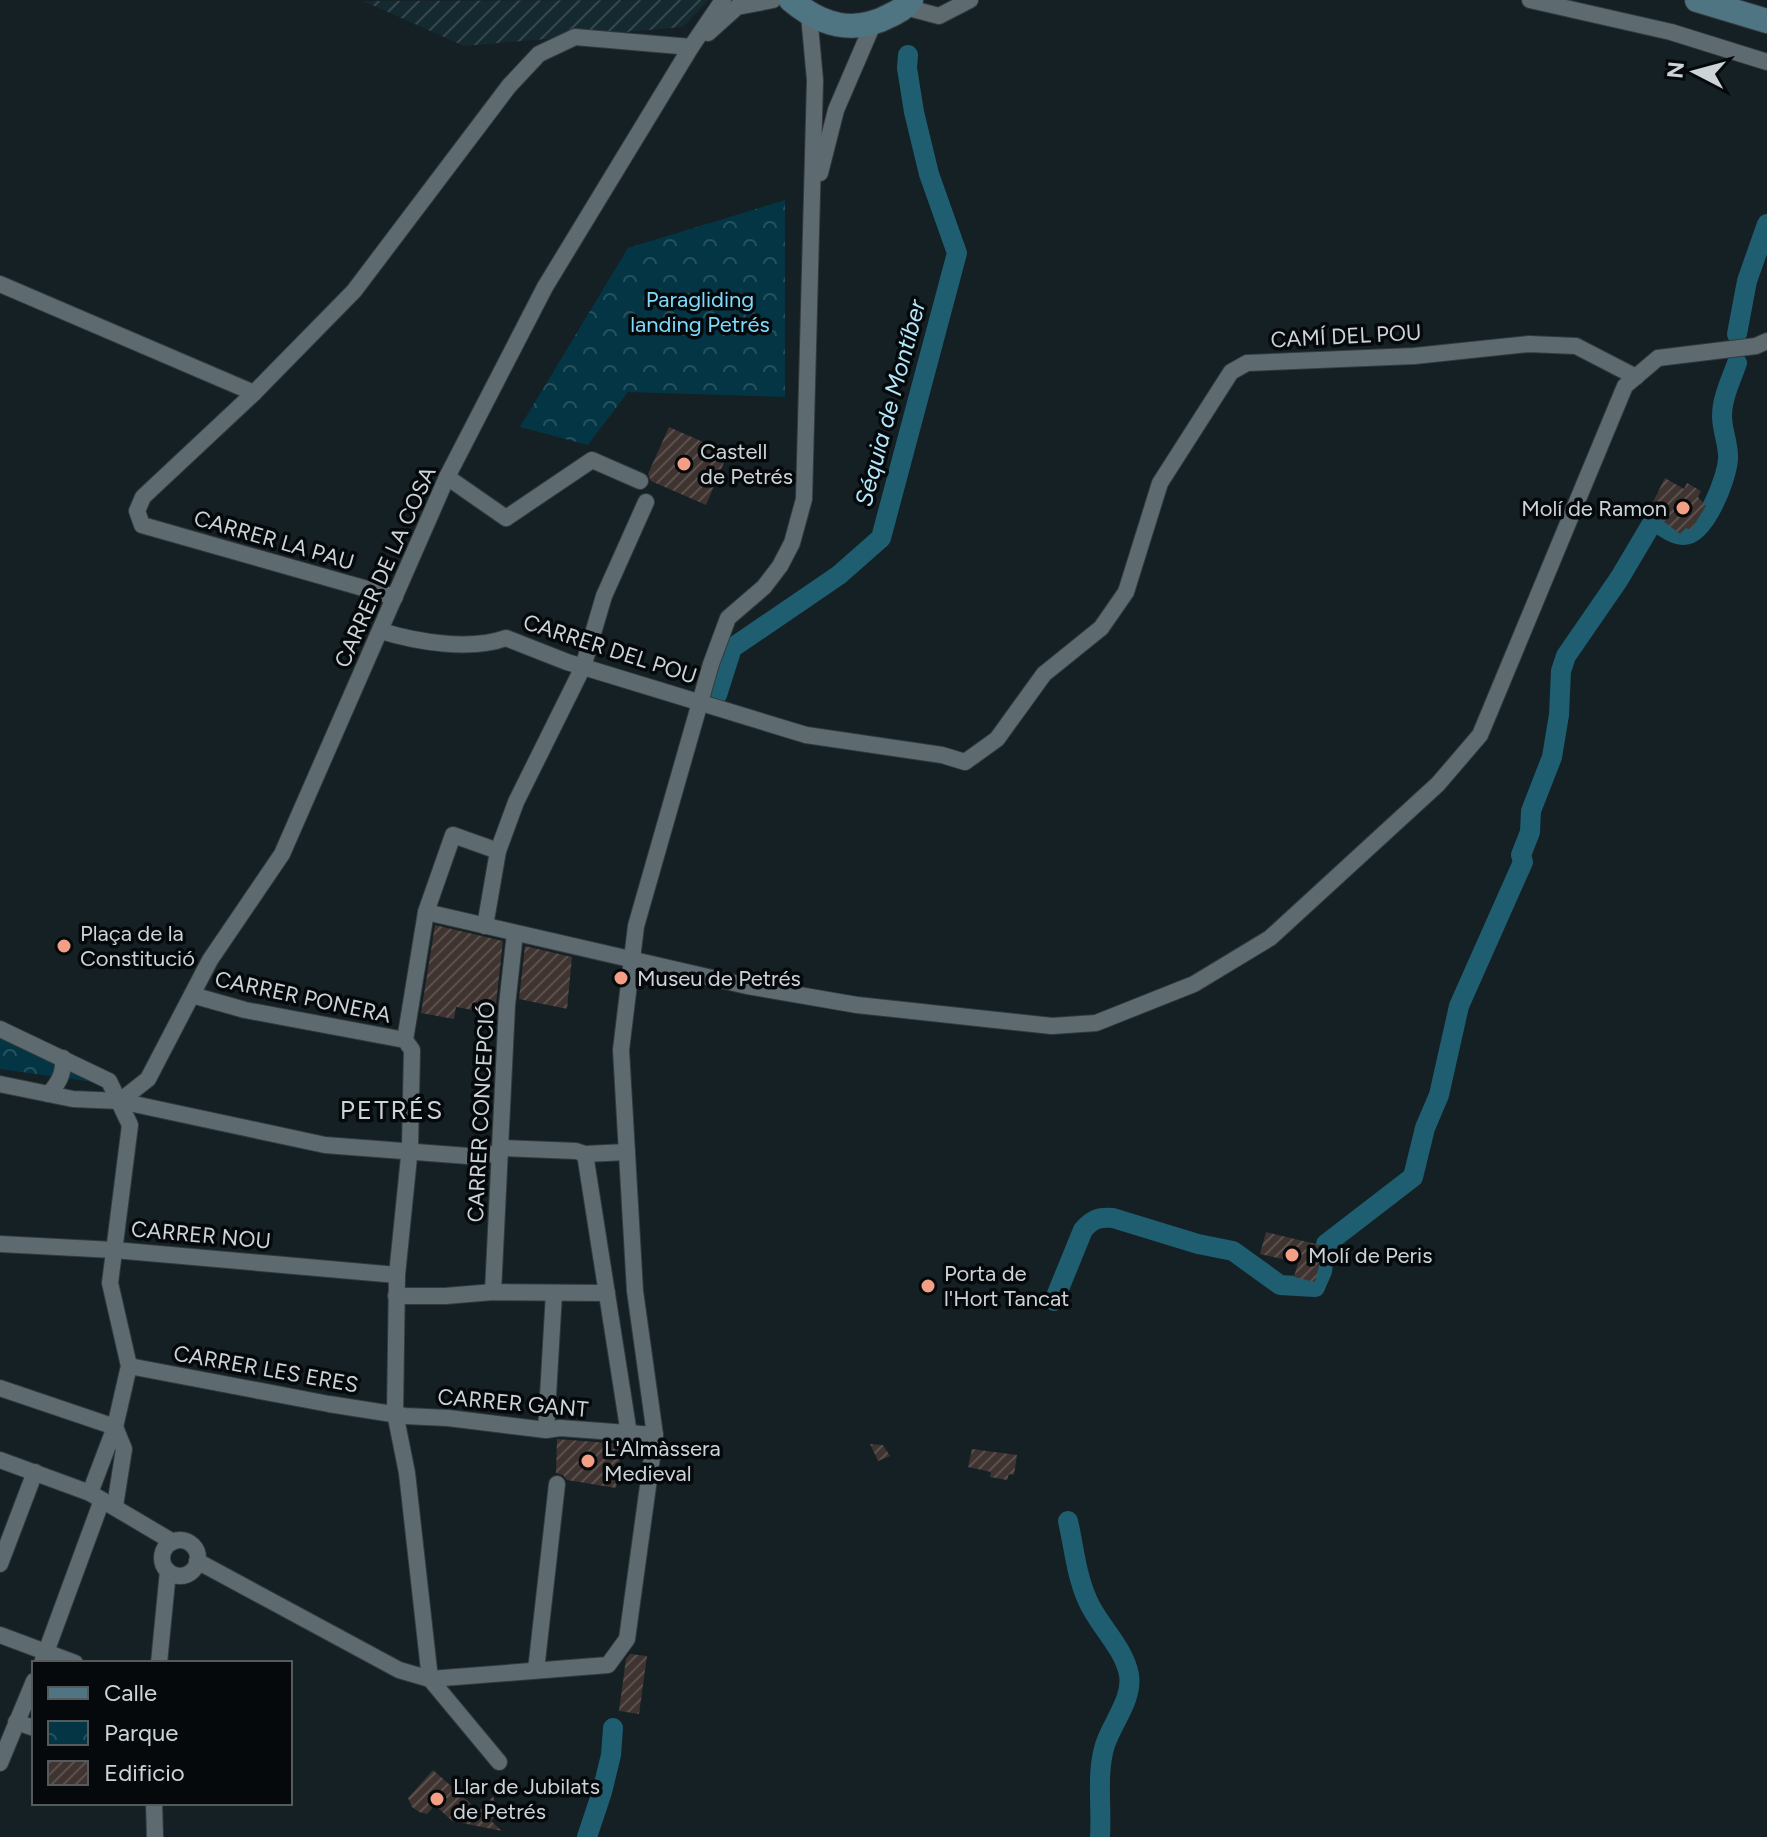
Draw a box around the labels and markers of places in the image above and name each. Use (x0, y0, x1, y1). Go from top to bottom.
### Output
place label: Castell de Petrés (700, 438, 793, 490)
marker: Castell de Petrés (675, 455, 693, 473)
place label: Molí de Ramon (1521, 495, 1667, 522)
marker: Molí de Ramon (1674, 499, 1692, 517)
place label: Plaça de la Constitució (80, 920, 195, 972)
marker: Plaça de la Constitució (55, 937, 73, 955)
place label: Museu de Petrés (637, 965, 801, 992)
marker: Museu de Petrés (612, 969, 630, 987)
place label: Molí de Peris (1308, 1242, 1432, 1269)
marker: Molí de Peris (1283, 1246, 1301, 1264)
place label: Porta de l'Hort Tancat (944, 1260, 1069, 1312)
marker: Porta de l'Hort Tancat (919, 1277, 937, 1295)
place label: L'Almàssera Medieval (604, 1435, 721, 1487)
marker: L'Almàssera Medieval (579, 1452, 597, 1470)
place label: Llar de Jubilats de Petrés (453, 1773, 600, 1825)
marker: Llar de Jubilats de Petrés (428, 1790, 446, 1808)

